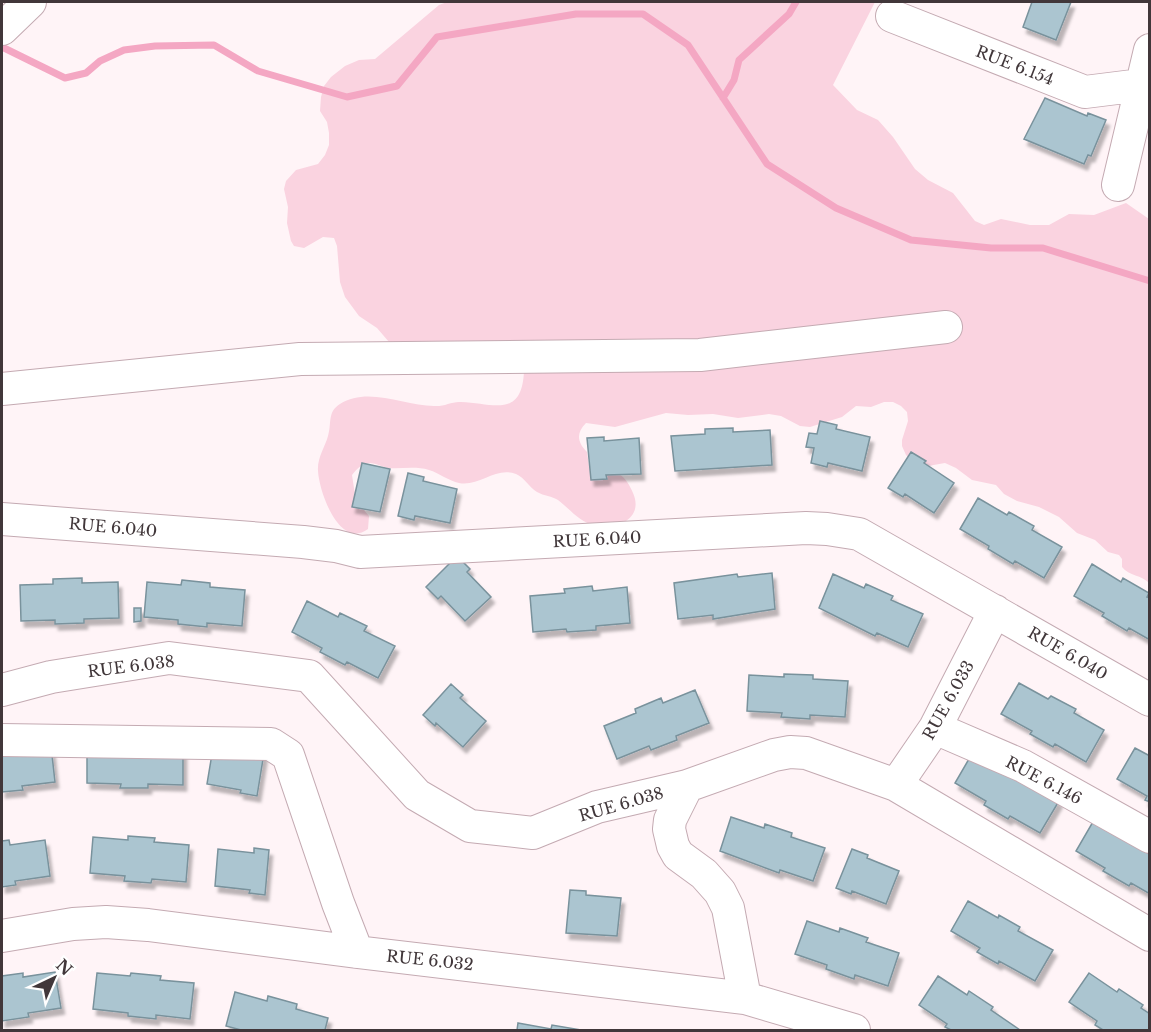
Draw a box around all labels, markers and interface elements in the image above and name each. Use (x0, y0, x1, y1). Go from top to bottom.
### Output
street label: RUE 6.154 (973, 41, 1057, 89)
street label: RUE 6.040 (68, 513, 158, 541)
street label: RUE 6.040 (552, 527, 642, 551)
street label: RUE 6.040 (1025, 622, 1111, 684)
street label: RUE 6.038 (86, 651, 176, 681)
street label: RUE 6.033 (918, 657, 978, 743)
street label: RUE 6.146 (1002, 752, 1086, 808)
street label: RUE 6.038 (576, 782, 666, 826)
street label: RUE 6.032 (385, 945, 475, 975)
north arrow (24, 948, 84, 1008)
text: N (52, 955, 77, 980)

